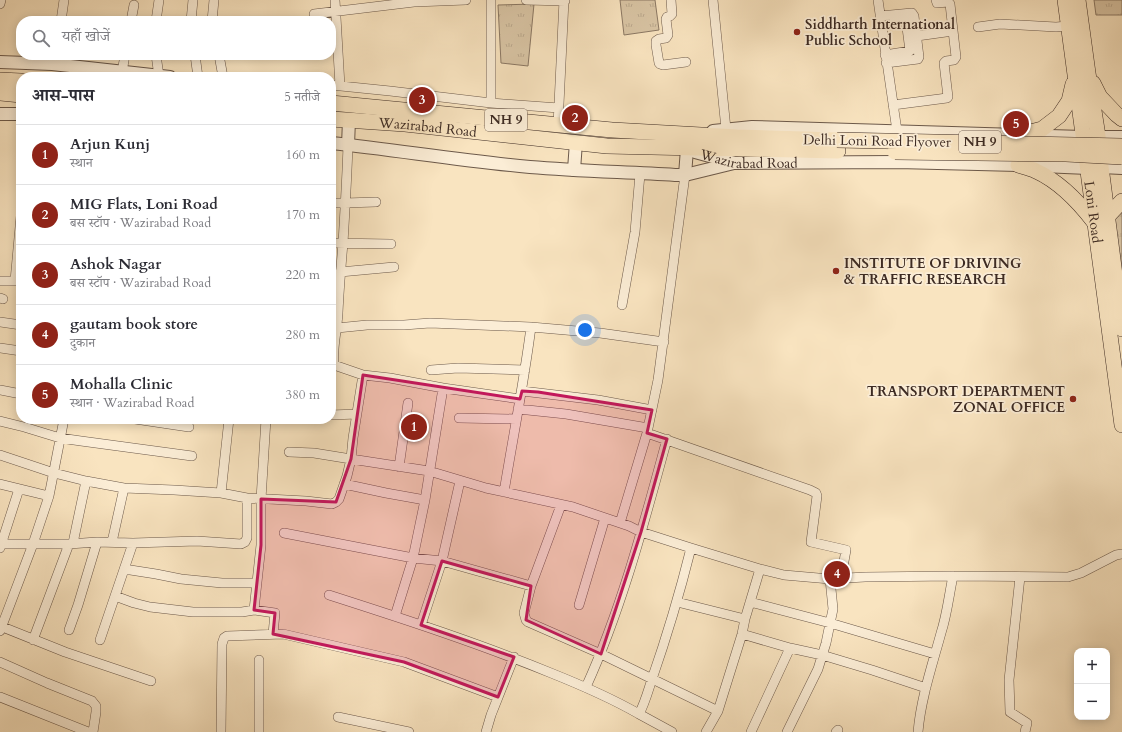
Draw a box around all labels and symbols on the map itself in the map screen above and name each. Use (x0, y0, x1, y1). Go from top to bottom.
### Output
place label: Siddharth International Public School (805, 15, 955, 50)
marker: Siddharth International Public School (792, 27, 802, 37)
pin: 3 (409, 85, 435, 115)
pin: 2 (562, 103, 588, 133)
road number: NH 9 (485, 109, 527, 131)
pin: 5 (1003, 109, 1029, 139)
street label: Wazirabad Road (377, 113, 478, 141)
street label: Delhi Loni Road Flyover (803, 130, 952, 152)
road number: NH 9 (959, 131, 1001, 153)
street label: Wazirabad Road (697, 144, 798, 173)
street label: Loni Road (1080, 180, 1107, 245)
place label: INSTITUTE OF DRIVING & TRAFFIC RESEARCH (844, 254, 1022, 289)
marker: INSTITUTE OF DRIVING & TRAFFIC RESEARCH (831, 266, 841, 276)
your location (575, 320, 595, 340)
place label: TRANSPORT DEPARTMENT ZONAL OFFICE (867, 382, 1065, 417)
marker: TRANSPORT DEPARTMENT ZONAL OFFICE (1068, 394, 1078, 404)
pin: 1 (401, 412, 427, 442)
pin: 4 (824, 559, 850, 589)

